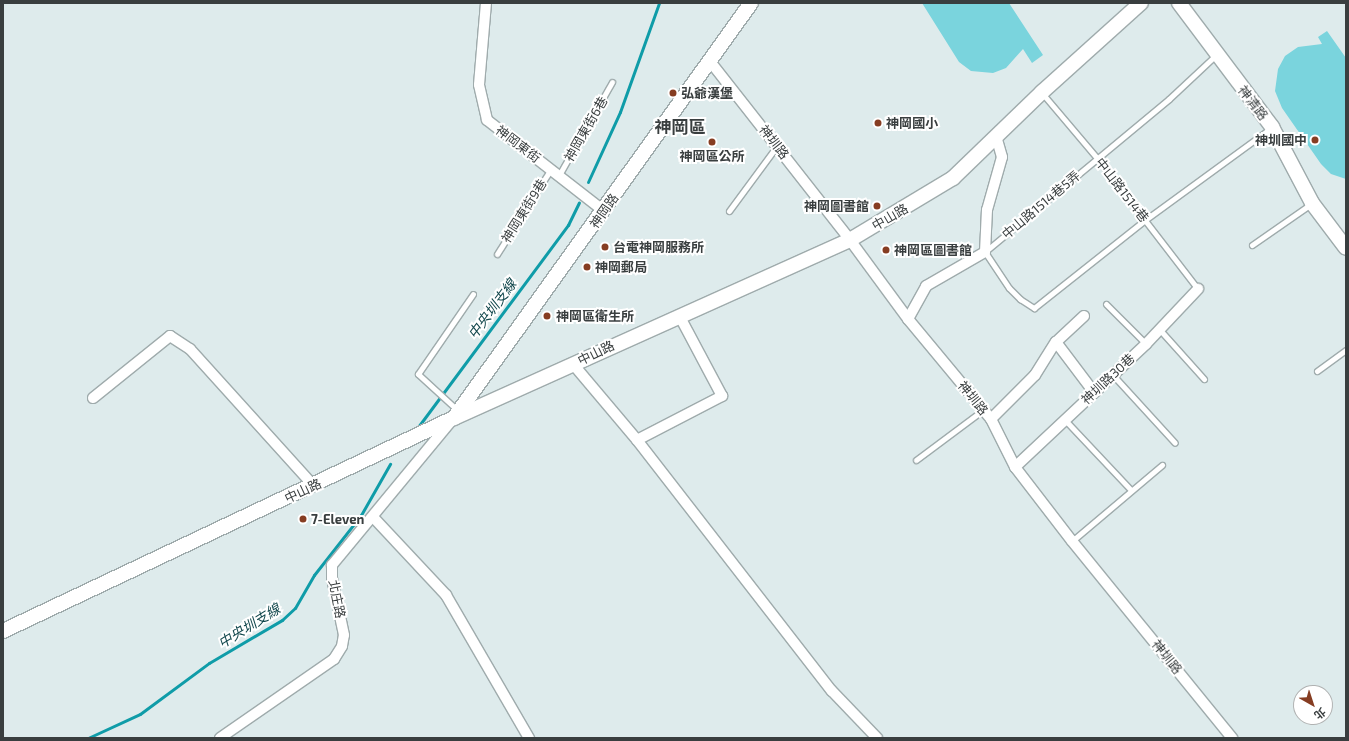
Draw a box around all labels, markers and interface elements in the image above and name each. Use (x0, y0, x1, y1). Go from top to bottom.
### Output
street label: 神清路 (1235, 83, 1271, 123)
place label: 弘爺漢堡 (681, 85, 733, 101)
marker: 弘爺漢堡 (668, 88, 678, 98)
street label: 神岡東街6巷 (561, 94, 611, 164)
place label: 神岡國小 (886, 115, 938, 131)
district label: 神岡區 (655, 117, 705, 137)
marker: 神岡國小 (873, 118, 883, 128)
street label: 神岡東街 (493, 122, 543, 166)
street label: 神圳路 (756, 122, 792, 162)
place label: 神圳國中 (1255, 132, 1307, 148)
marker: 神圳國中 (1310, 135, 1320, 145)
marker: 神岡區公所 (707, 137, 717, 147)
place label: 神岡區公所 (680, 148, 744, 164)
street label: 中山路1514巷 (1092, 155, 1152, 225)
street label: 中山路1514巷5弄 (999, 168, 1083, 242)
street label: 神岡東街9巷 (498, 176, 550, 246)
street label: 神岡路 (586, 191, 622, 231)
place label: 神岡圖書館 (804, 198, 869, 214)
street label: 中山路 (869, 200, 911, 234)
marker: 神岡圖書館 (872, 201, 882, 211)
place label: 台電神岡服務所 (613, 239, 704, 255)
marker: 台電神岡服務所 (600, 242, 610, 252)
place label: 神岡區圖書館 (894, 242, 972, 258)
marker: 神岡區圖書館 (881, 245, 891, 255)
place label: 神岡郵局 (595, 259, 647, 275)
marker: 神岡郵局 (582, 262, 592, 272)
water label: 中央圳支線 (464, 276, 520, 342)
place label: 神岡區衛生所 (556, 308, 634, 324)
marker: 神岡區衛生所 (541, 310, 553, 322)
street label: 中山路 (575, 337, 617, 369)
street label: 神圳路30巷 (1078, 350, 1138, 408)
street label: 神圳路 (955, 378, 991, 418)
street label: 中山路 (282, 476, 324, 506)
place label: 7-Eleven (311, 511, 364, 527)
marker: 7-Eleven (298, 514, 308, 524)
street label: 北庄路 (326, 578, 348, 620)
water label: 中央圳支線 (215, 600, 283, 652)
street label: 神圳路 (1149, 637, 1185, 677)
north arrow (1293, 685, 1333, 725)
text: 北 (1312, 705, 1329, 722)

